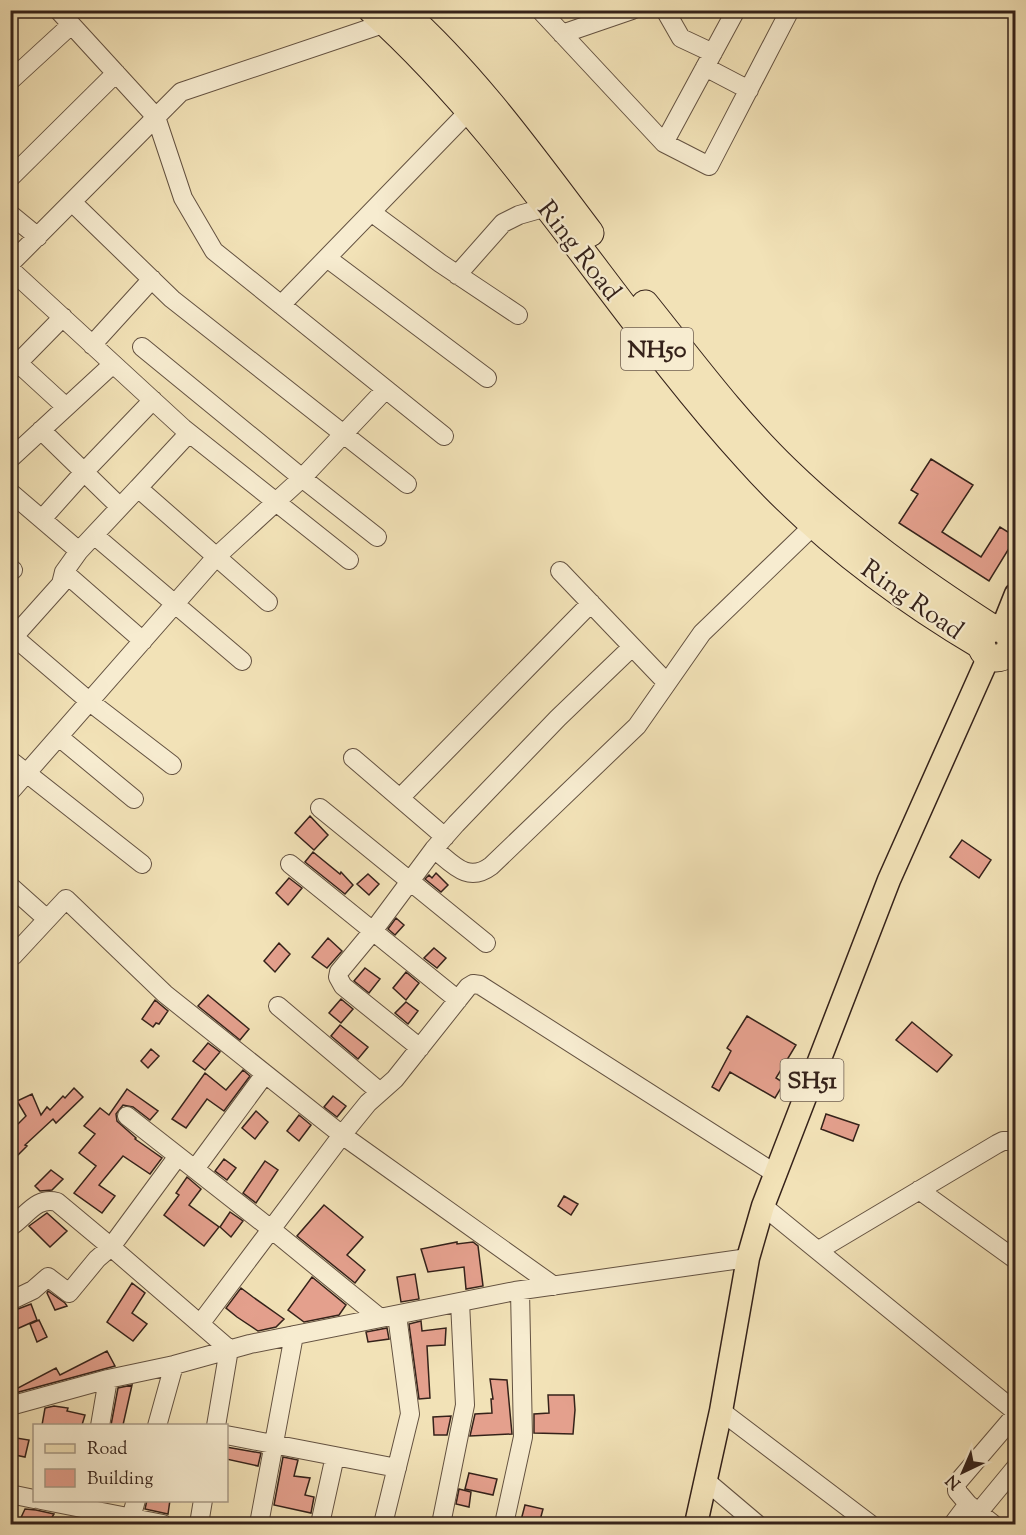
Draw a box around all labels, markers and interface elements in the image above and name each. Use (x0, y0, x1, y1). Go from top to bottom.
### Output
street label: Ring Road (527, 194, 629, 310)
road number: NH50 (621, 328, 693, 370)
street label: Ring Road (853, 552, 971, 650)
road number: SH51 (780, 1059, 844, 1101)
legend (33, 1424, 228, 1502)
text: Road (87, 1437, 127, 1463)
north arrow (933, 1442, 993, 1502)
text: Building (87, 1467, 153, 1493)
text: N (942, 1468, 967, 1494)

